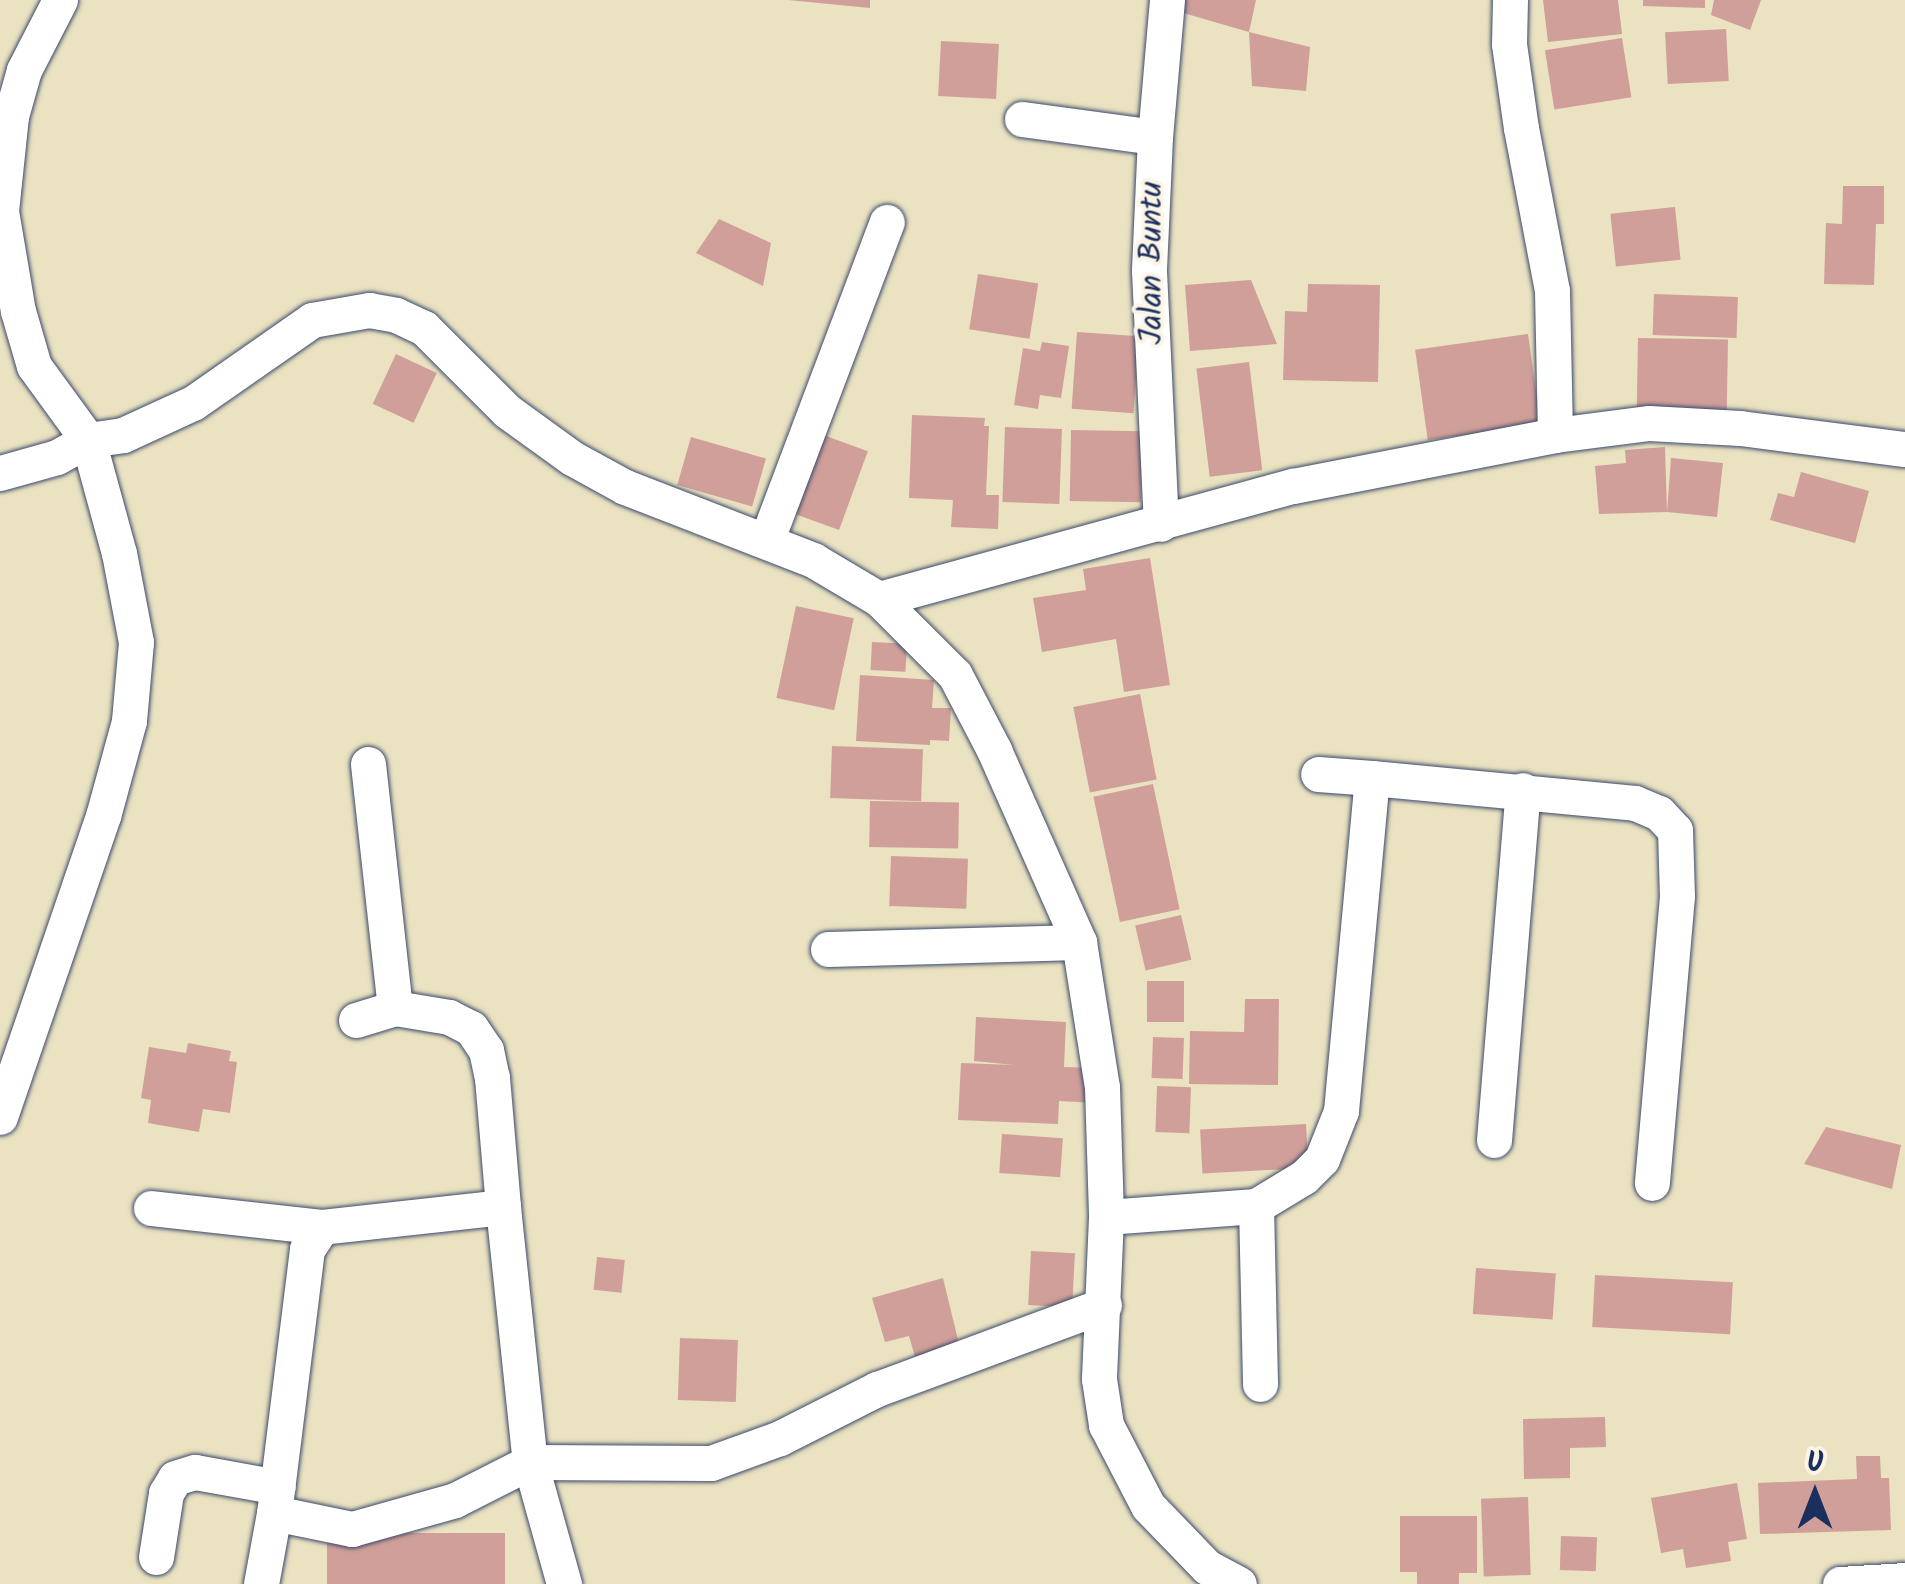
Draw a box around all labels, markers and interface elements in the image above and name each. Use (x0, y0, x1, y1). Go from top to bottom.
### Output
street label: Jalan Buntu (1134, 181, 1172, 345)
text: U (1807, 1441, 1823, 1486)
north arrow (1765, 1444, 1865, 1544)

